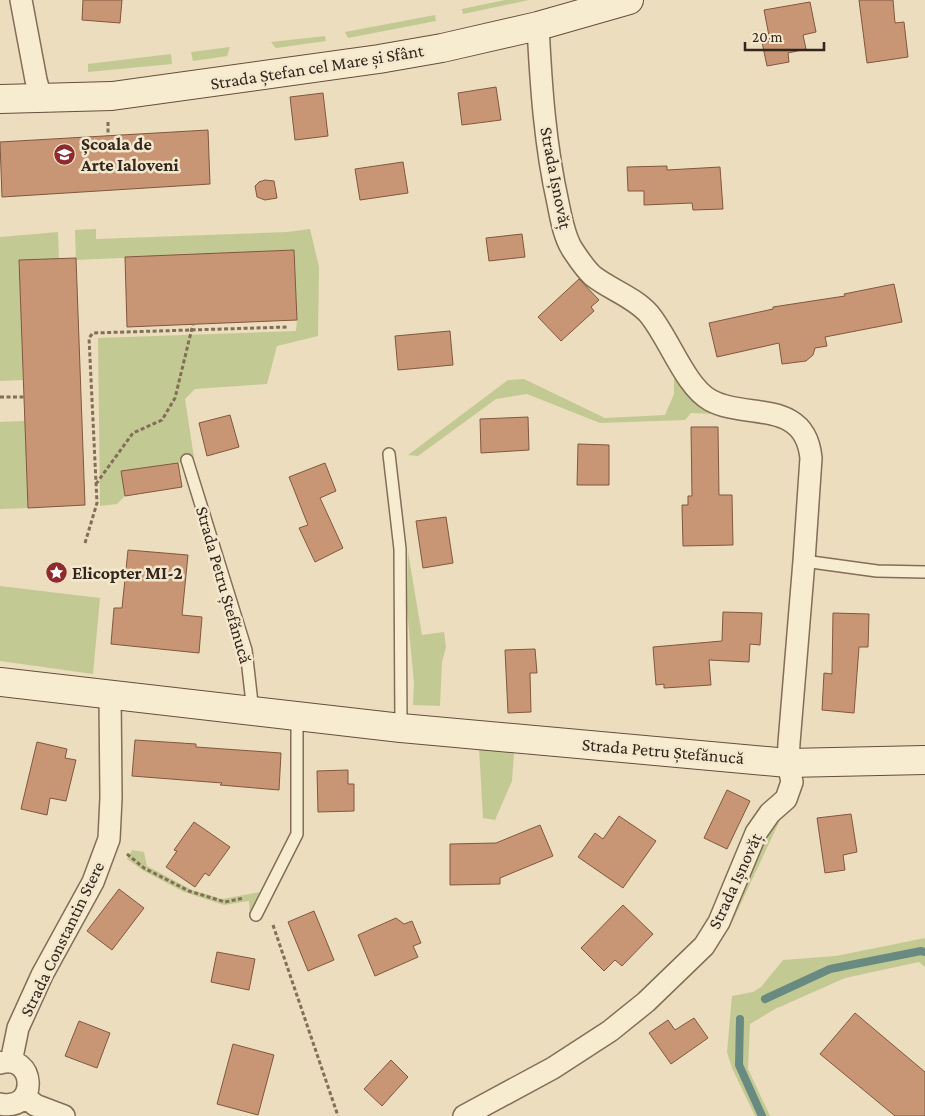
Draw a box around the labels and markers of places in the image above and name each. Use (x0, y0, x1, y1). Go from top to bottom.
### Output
place label: Școala de Arte Ialoveni (80, 134, 180, 175)
school or university icon: Școala de Arte Ialoveni (53, 142, 77, 166)
place icon: Elicopter MI-2 (44, 561, 68, 585)
place label: Elicopter MI-2 (72, 563, 183, 583)

